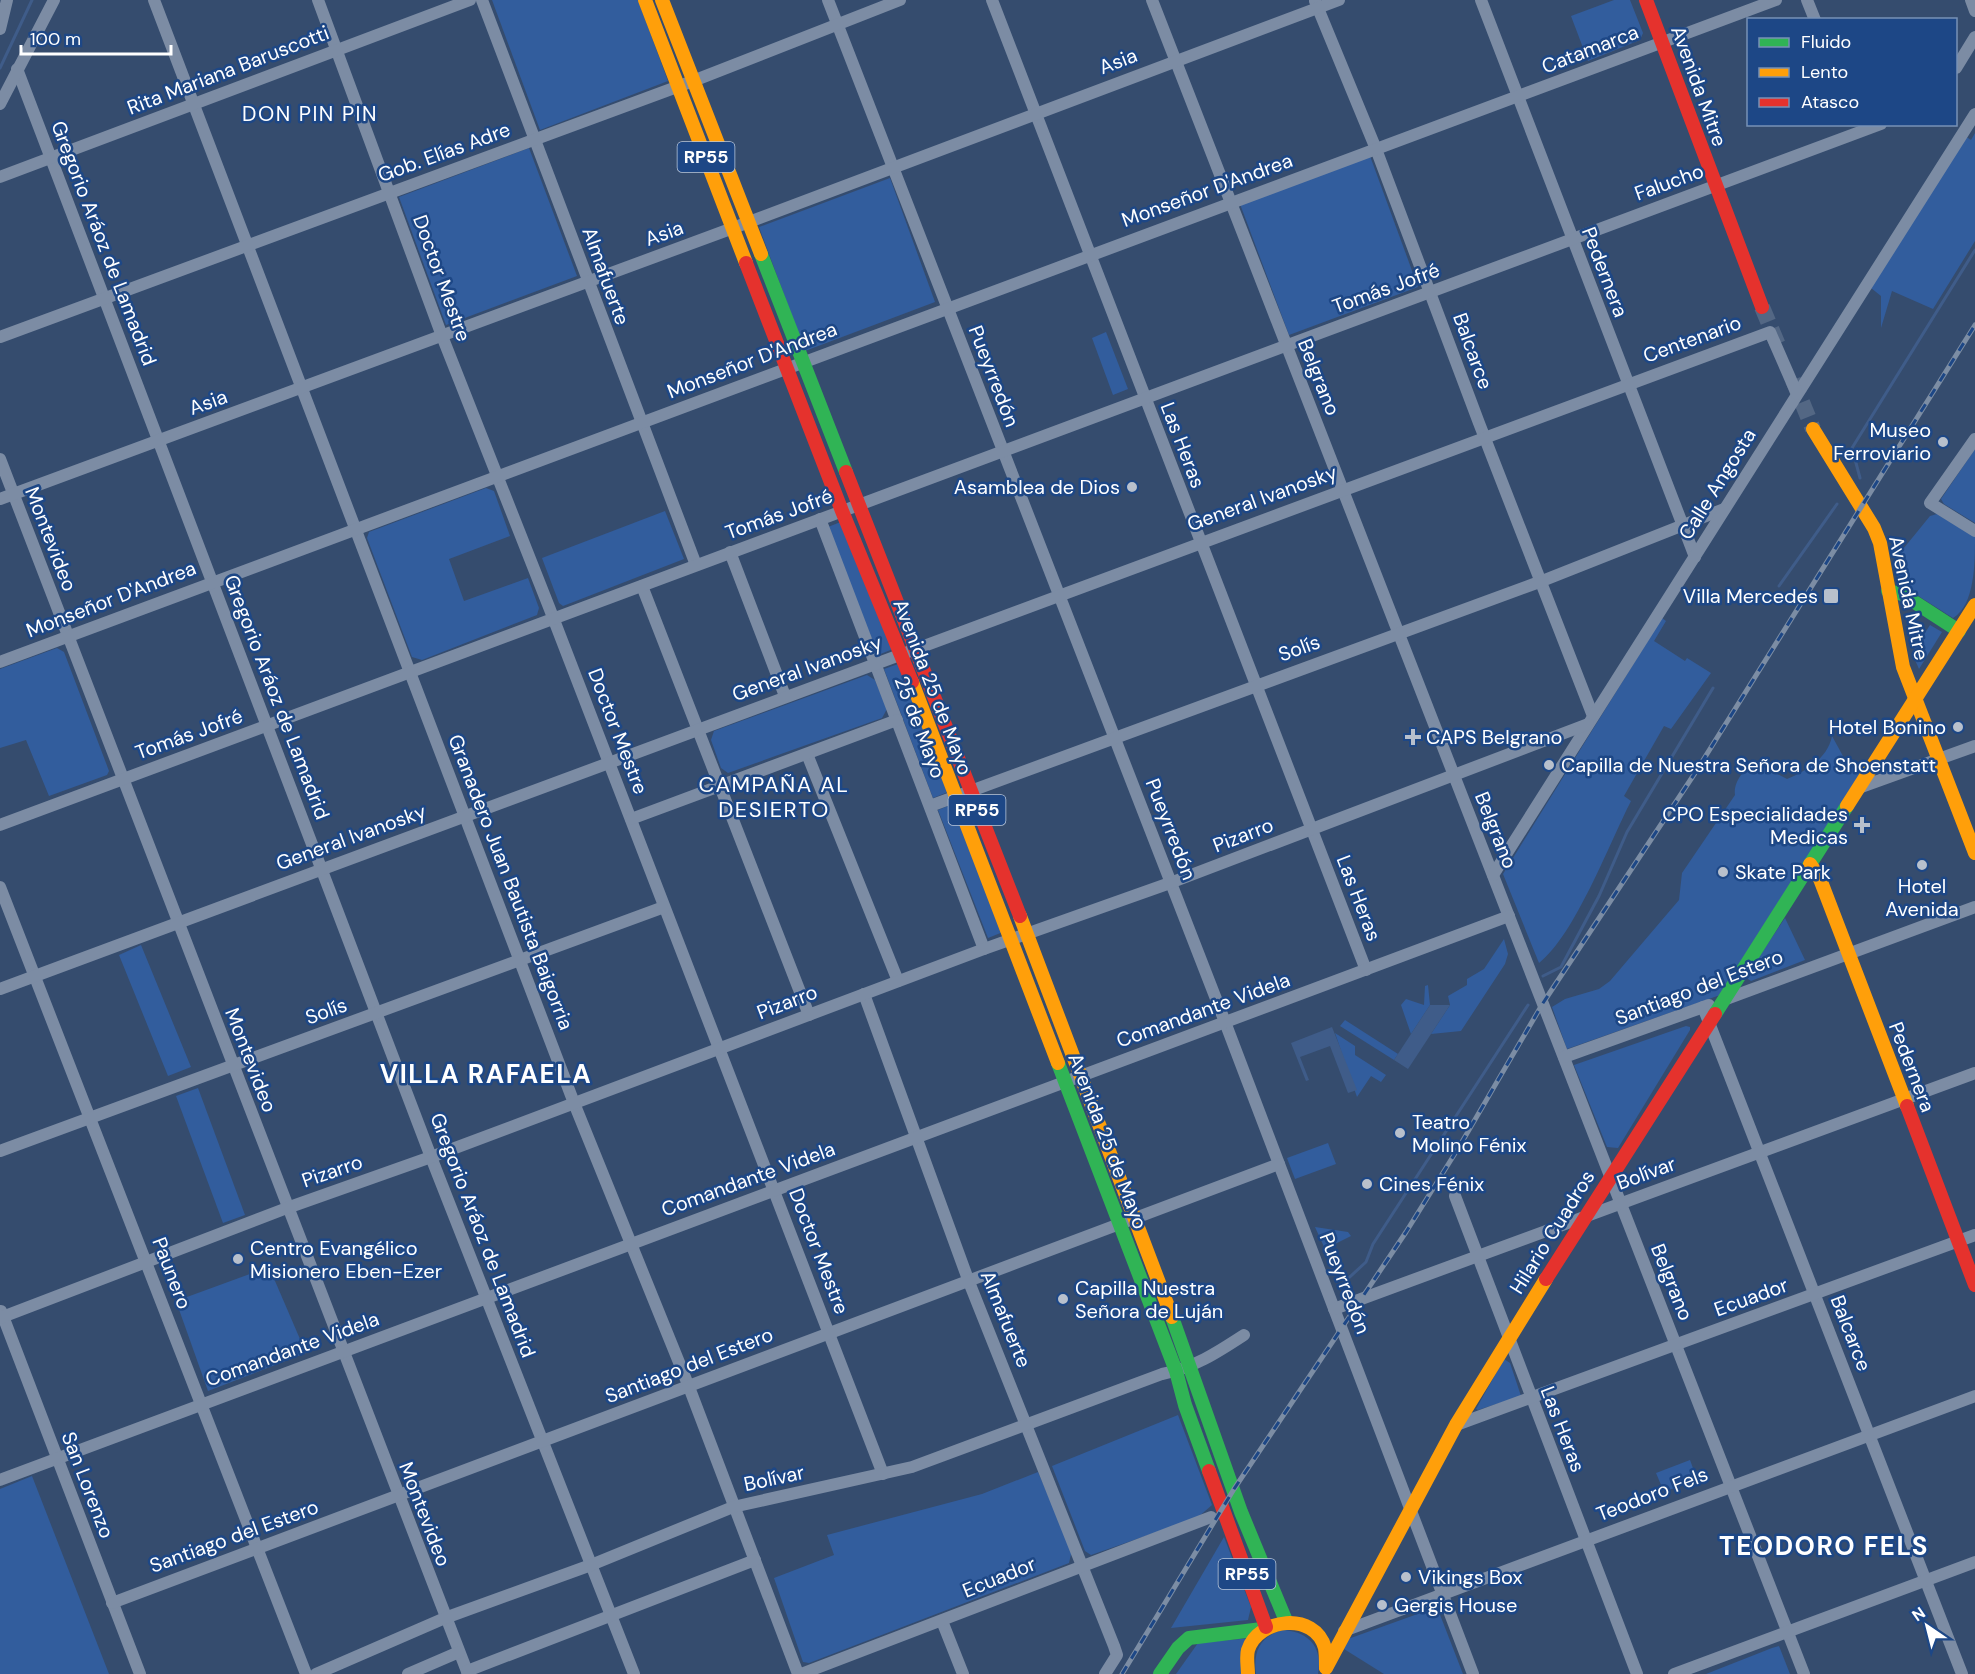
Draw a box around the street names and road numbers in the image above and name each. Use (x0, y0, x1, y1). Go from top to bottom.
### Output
street label: Rita Mariana Baruscotti (123, 19, 333, 121)
street label: Catamarca (1538, 19, 1642, 79)
street label: Avenida Mitre (1665, 22, 1733, 150)
street label: Asia (1095, 42, 1141, 80)
street label: Gob. Elías Adre (374, 116, 514, 188)
street label: Gregorio Aráoz de Lamadrid (45, 117, 163, 369)
road number: RP55 (678, 142, 734, 172)
street label: Monseñor D'Andrea (1118, 147, 1296, 233)
street label: Falucho (1631, 158, 1707, 206)
street label: Doctor Mestre (407, 211, 477, 345)
street label: Asia (641, 214, 687, 252)
street label: Almafuerte (576, 223, 636, 329)
street label: Pedernera (1576, 223, 1634, 321)
street label: Tomás Jofré (1329, 257, 1443, 319)
street label: Balcarce (1447, 309, 1499, 393)
street label: Centenario (1639, 309, 1745, 369)
street label: Monseñor D'Andrea (663, 316, 841, 404)
street label: Pueyrredón (963, 321, 1025, 431)
street label: Belgrano (1292, 335, 1346, 419)
street label: Asia (185, 383, 231, 421)
street label: Las Heras (1155, 398, 1211, 492)
street label: Calle Angosta (1672, 423, 1762, 545)
street label: General Ivanosky (1184, 459, 1340, 537)
street label: Montevideo (19, 483, 83, 595)
street label: Tomás Jofré (722, 483, 836, 545)
street label: Avenida Mitre (1883, 533, 1935, 663)
street label: Monseñor D'Andrea (22, 555, 200, 643)
street label: Gregorio Aráoz de Lamadrid (218, 571, 336, 823)
street label: Avenida 25 de Mayo (888, 596, 978, 778)
street label: General Ivanosky (729, 629, 885, 707)
street label: Solís (1275, 629, 1323, 667)
street label: Doctor Mestre (582, 664, 654, 798)
street label: 25 de Mayo (889, 672, 951, 782)
street label: Tomás Jofré (132, 703, 246, 765)
street label: Granadero Juan Bautista Baigorria (442, 730, 580, 1034)
street label: Pueyrredón (1140, 774, 1202, 884)
street label: Belgrano (1469, 788, 1523, 872)
road number: RP55 (948, 795, 1006, 825)
street label: General Ivanosky (273, 798, 429, 876)
street label: Pizarro (1209, 812, 1277, 858)
street label: Las Heras (1331, 851, 1387, 945)
street label: Santiago del Estero (1611, 943, 1787, 1031)
street label: Comandante Videla (1113, 966, 1293, 1054)
street label: Pizarro (753, 979, 821, 1025)
street label: Solís (302, 992, 350, 1030)
street label: Montevideo (219, 1004, 283, 1116)
street label: Pedernera (1883, 1018, 1941, 1116)
street label: Avenida 25 de Mayo (1062, 1049, 1154, 1233)
street label: Gregorio Aráoz de Lamadrid (424, 1109, 542, 1361)
street label: Comandante Videla (658, 1135, 838, 1223)
street label: Pizarro (298, 1148, 366, 1194)
street label: Bolívar (1613, 1150, 1679, 1196)
street label: Hilario Cuadros (1504, 1165, 1600, 1299)
street label: Doctor Mestre (783, 1184, 855, 1318)
street label: Pueyrredón (1314, 1228, 1376, 1338)
street label: Paunero (146, 1233, 198, 1313)
street label: Belgrano (1645, 1240, 1699, 1324)
street label: Almafuerte (975, 1267, 1037, 1371)
street label: Ecuador (1710, 1272, 1792, 1322)
street label: Balcarce (1825, 1291, 1877, 1375)
street label: Comandante Videla (202, 1305, 382, 1393)
street label: Santiago del Estero (601, 1321, 777, 1409)
street label: Las Heras (1535, 1382, 1591, 1476)
street label: San Lorenzo (56, 1428, 120, 1542)
street label: Montevideo (393, 1458, 457, 1570)
street label: Bolívar (741, 1459, 807, 1497)
street label: Teodoro Fels (1593, 1461, 1711, 1527)
street label: Santiago del Estero (146, 1493, 322, 1579)
street label: Ecuador (958, 1551, 1040, 1603)
road number: RP55 (1218, 1559, 1276, 1589)

